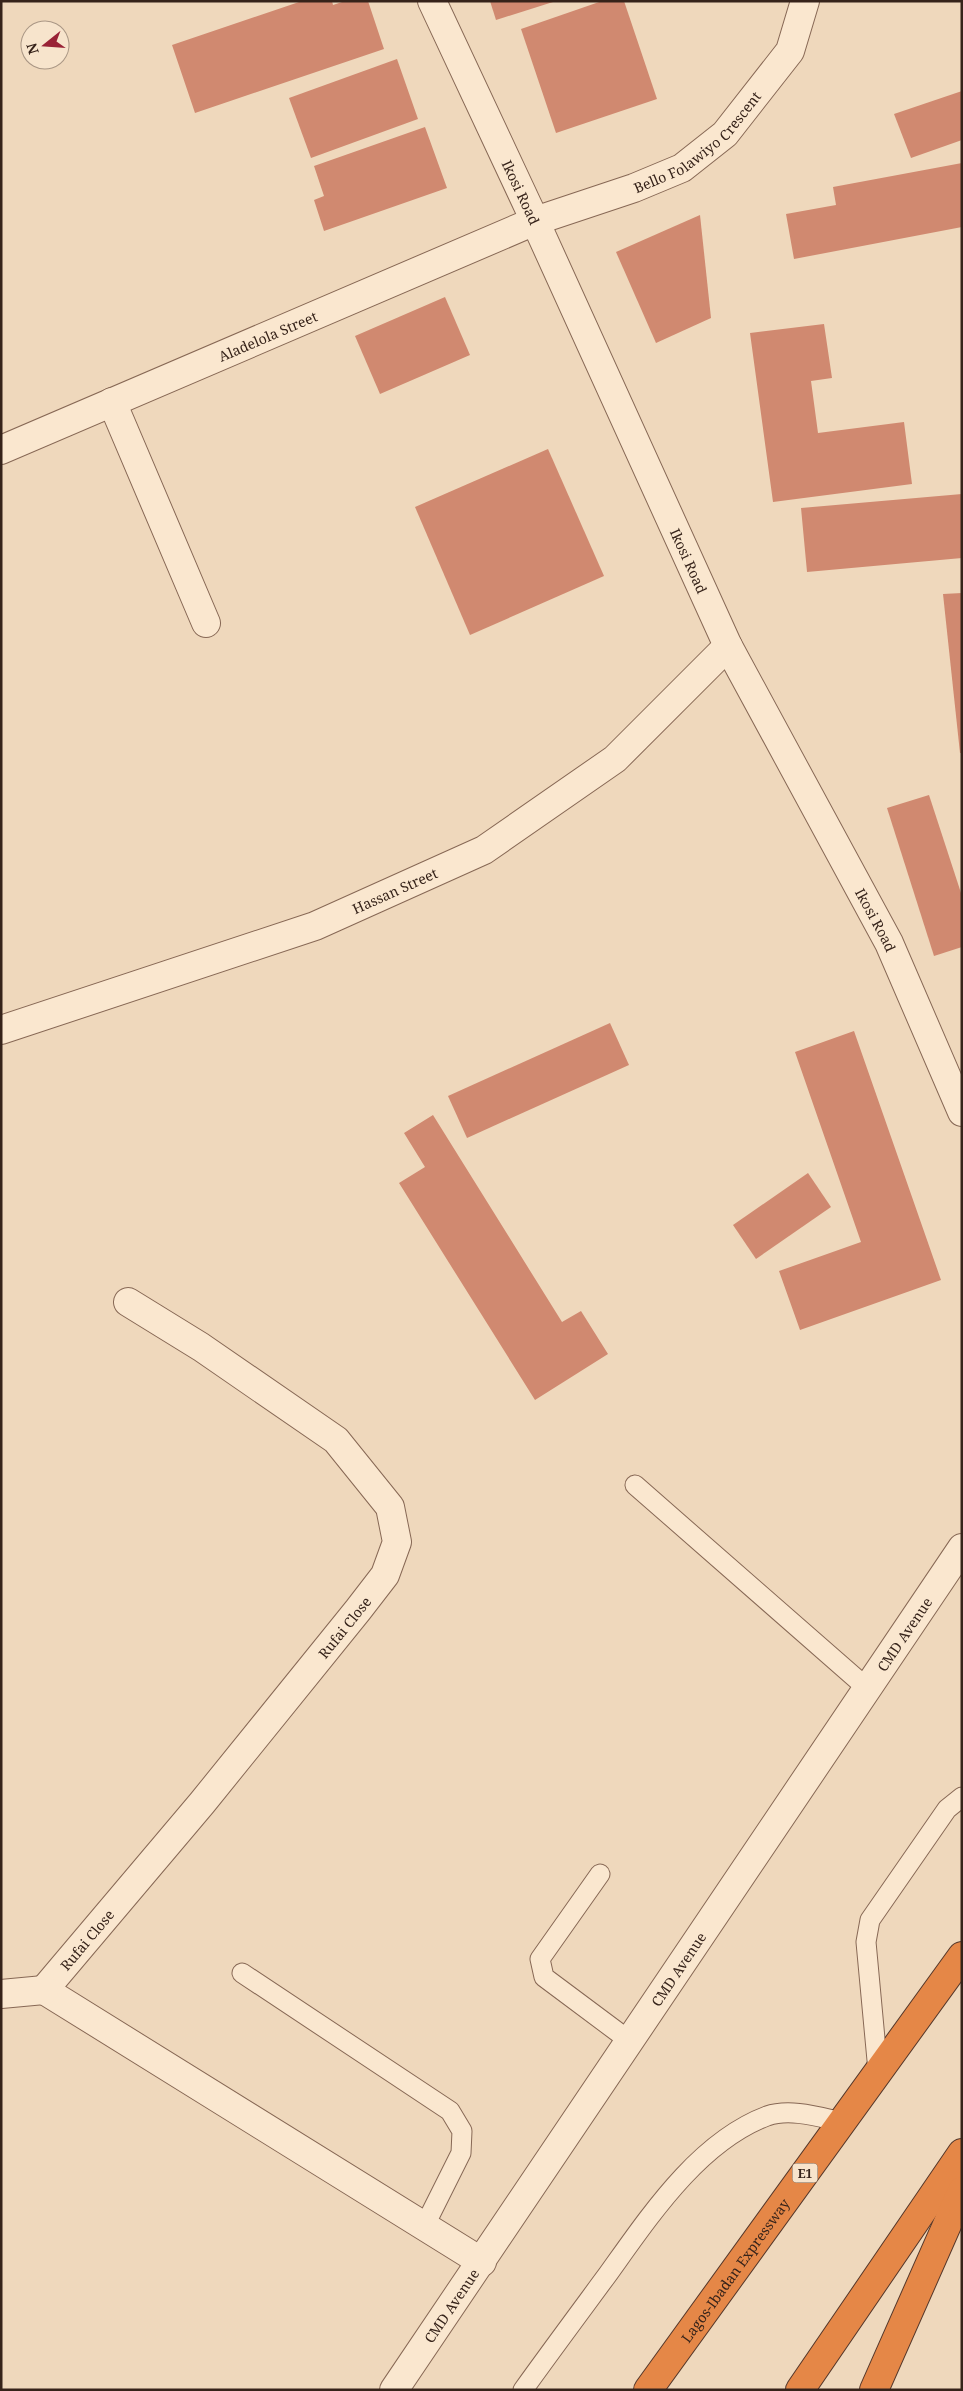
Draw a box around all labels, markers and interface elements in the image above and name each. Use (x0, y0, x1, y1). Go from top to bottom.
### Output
north arrow (20, 20, 70, 70)
text: N (21, 41, 43, 57)
street label: Bello Folawiyo Crescent (631, 87, 765, 197)
street label: Ikosi Road (498, 157, 545, 228)
street label: Aladelola Street (215, 306, 320, 365)
street label: Ikosi Road (666, 525, 712, 597)
street label: Hassan Street (349, 863, 440, 918)
street label: Ikosi Road (851, 885, 901, 955)
street label: Rufai Close (313, 1592, 375, 1662)
street label: CMD Avenue (872, 1593, 936, 1675)
street label: Rufai Close (55, 1905, 118, 1974)
street label: CMD Avenue (646, 1928, 710, 2010)
road number: E1 (792, 2164, 818, 2182)
street label: Lagos-Ibadan Expressway (676, 2194, 793, 2346)
street label: CMD Avenue (419, 2265, 483, 2346)

